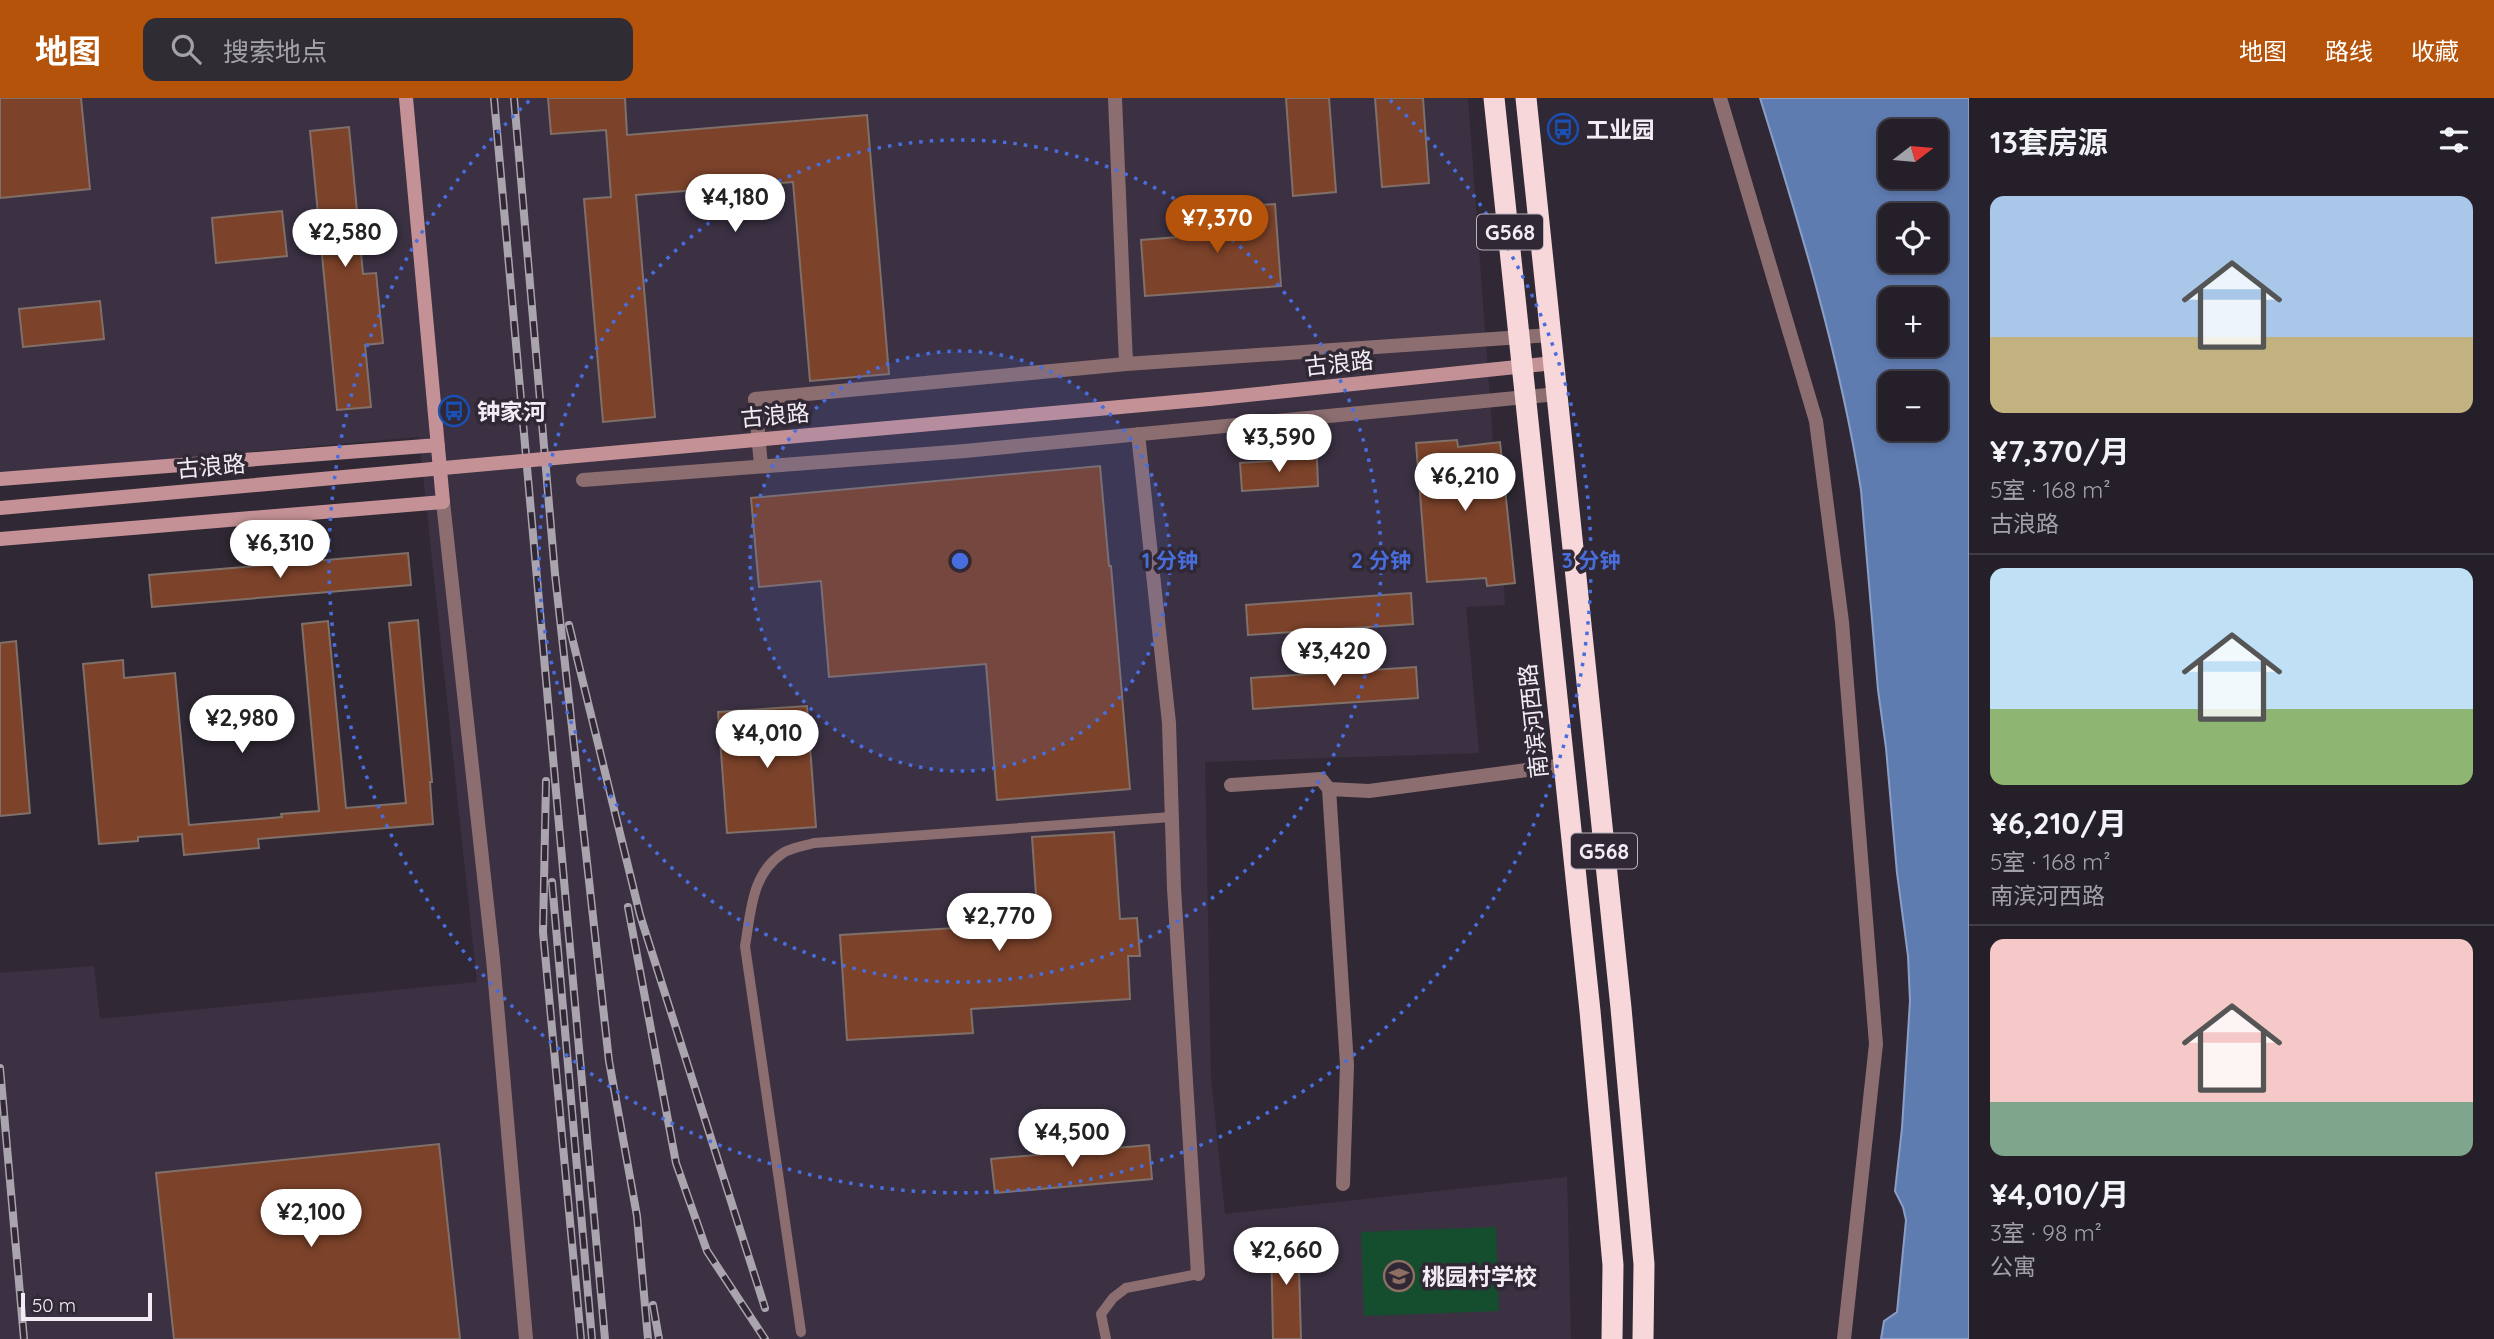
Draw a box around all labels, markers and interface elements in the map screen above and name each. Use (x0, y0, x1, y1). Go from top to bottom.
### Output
search box (143, 18, 633, 81)
text: 地图 (35, 30, 101, 71)
icon: search (167, 30, 205, 68)
text: 搜索地点 (223, 35, 327, 68)
text: 地图 (2239, 36, 2287, 66)
text: 路线 (2325, 36, 2373, 66)
text: 收藏 (2411, 36, 2459, 66)
bus stop icon: 工业园 (1546, 112, 1580, 146)
place label: 工业园 (1586, 115, 1655, 144)
north arrow (1878, 119, 1948, 189)
map controls (1878, 119, 1948, 441)
icon: filters (2435, 121, 2473, 159)
text: 13套房源 (1990, 123, 2108, 161)
pin: ¥4,180 (678, 174, 792, 234)
text: ¥4,180 (701, 182, 769, 211)
pin: ¥7,370 (1160, 195, 1274, 255)
text: ¥7,370 (1181, 203, 1253, 232)
button: locate (1878, 203, 1948, 273)
pin: ¥2,580 (288, 209, 402, 269)
road number: G568 (1477, 214, 1543, 250)
text: ¥2,580 (308, 217, 382, 246)
icon: home (2169, 242, 2295, 368)
button: + (1878, 287, 1948, 357)
street label: 古浪路 (1303, 345, 1375, 381)
button: − (1878, 371, 1948, 441)
bus stop icon: 钟家河 (437, 394, 471, 428)
place label: 钟家河 (477, 397, 546, 426)
street label: 古浪路 (739, 398, 811, 432)
pin: ¥3,590 (1222, 414, 1336, 474)
text: ¥3,590 (1243, 422, 1315, 451)
text: ¥7,370/月 (1990, 432, 2130, 470)
street label: 古浪路 (175, 449, 247, 483)
pin: ¥6,210 (1408, 454, 1522, 513)
text: ¥6,210 (1431, 461, 1499, 490)
text: 5室 · 168 m² (1990, 475, 2110, 504)
text: 古浪路 (1990, 509, 2059, 538)
pin: ¥6,310 (223, 520, 337, 580)
text: ¥6,310 (246, 528, 314, 557)
text: 1 分钟 (1142, 547, 1198, 573)
text: 2 分钟 (1351, 547, 1411, 573)
text: 3 分钟 (1561, 547, 1621, 573)
centre of rings (948, 549, 972, 573)
icon: home (2169, 614, 2295, 740)
pin: ¥3,420 (1277, 628, 1391, 688)
text: ¥3,420 (1297, 636, 1371, 665)
street label: 南滨河西路 (1513, 662, 1553, 780)
pin: ¥2,980 (185, 696, 299, 755)
text: ¥2,980 (206, 703, 278, 732)
pin: ¥4,010 (710, 710, 824, 770)
text: ¥4,010 (732, 718, 802, 747)
text: ¥6,210/月 (1990, 804, 2127, 842)
road number: G568 (1571, 834, 1637, 868)
text: 5室 · 168 m² (1990, 847, 2110, 876)
text: 南滨河西路 (1990, 881, 2105, 910)
pin: ¥2,770 (942, 894, 1056, 953)
text: ¥2,770 (963, 901, 1035, 930)
icon: home (2169, 985, 2295, 1111)
pin: ¥4,500 (1015, 1110, 1129, 1169)
text: ¥4,500 (1034, 1117, 1110, 1146)
text: ¥4,010/月 (1990, 1175, 2129, 1213)
pin: ¥2,100 (254, 1190, 368, 1249)
text: ¥2,100 (277, 1197, 345, 1226)
text: 3室 · 98 m² (1990, 1218, 2102, 1247)
pin: ¥2,660 (1229, 1228, 1343, 1287)
text: ¥2,660 (1250, 1235, 1322, 1264)
text: 公寓 (1990, 1252, 2036, 1281)
school or university icon: 桃园村学校 (1382, 1259, 1416, 1293)
place label: 桃园村学校 (1422, 1262, 1537, 1291)
scale bar (21, 1290, 152, 1322)
text: 50 m (32, 1293, 76, 1317)

